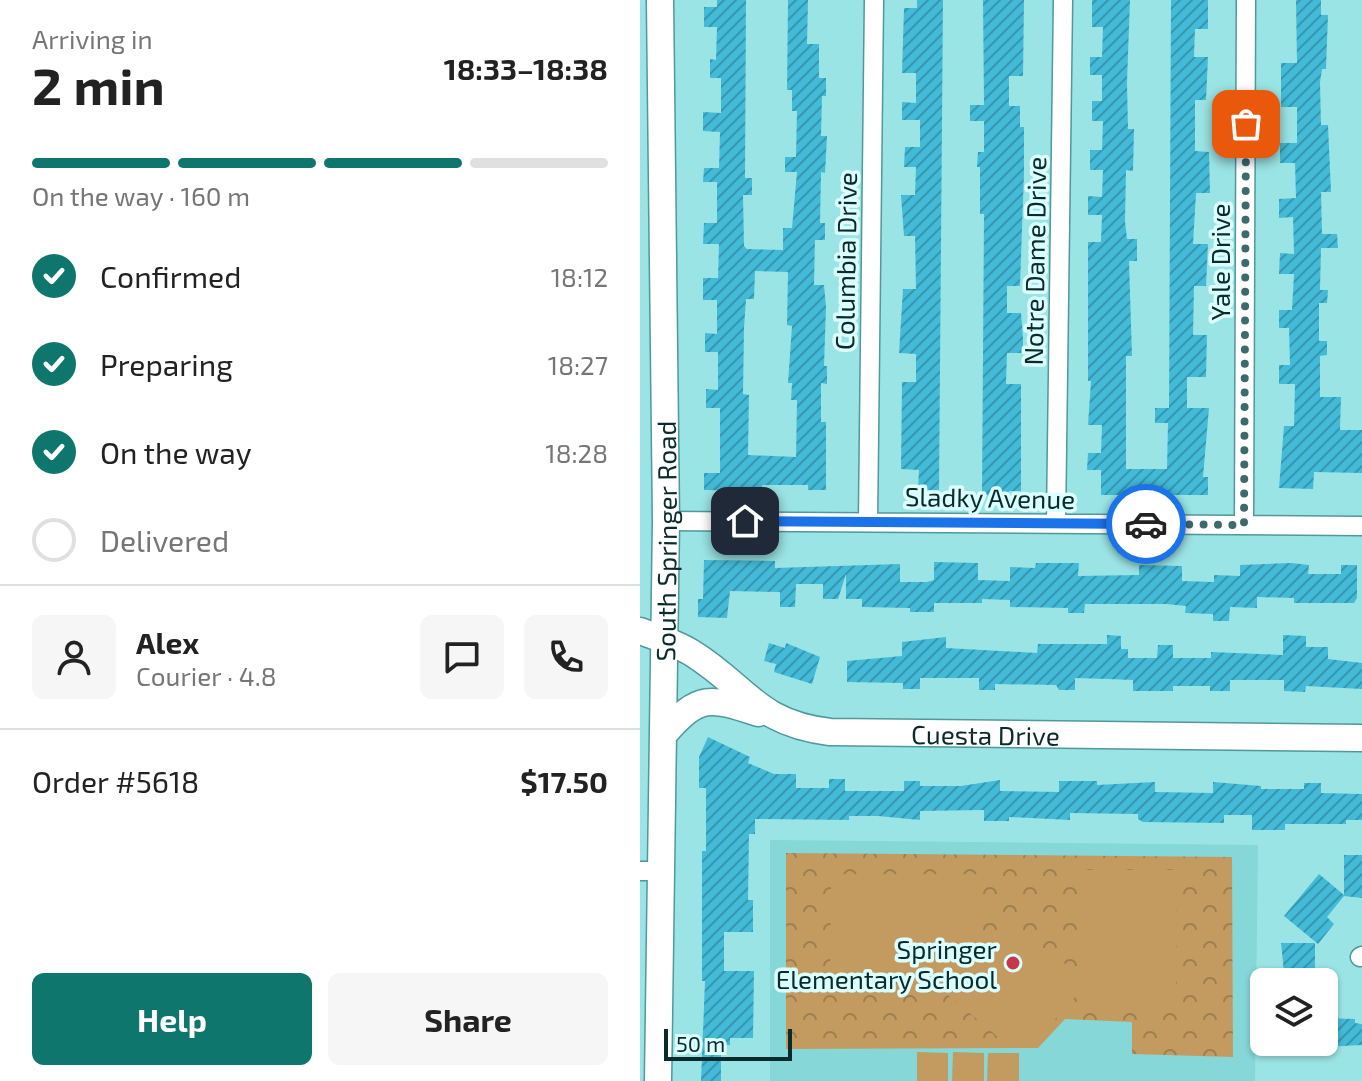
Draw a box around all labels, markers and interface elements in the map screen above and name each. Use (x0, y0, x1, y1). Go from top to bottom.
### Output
text: Arriving in (32, 23, 153, 54)
text: 18:33–18:38 (444, 50, 608, 86)
text: 2 min (32, 53, 165, 115)
pin (1212, 90, 1280, 158)
icon: bag (1224, 102, 1268, 146)
street label: Notre Dame Drive (1017, 156, 1051, 366)
street label: Columbia Drive (828, 172, 862, 350)
text: On the way · 160 m (32, 180, 250, 211)
street label: Yale Drive (1204, 204, 1235, 320)
icon: check (32, 254, 76, 298)
text: Confirmed (100, 258, 241, 294)
text: 18:12 (551, 261, 608, 292)
icon: check (32, 342, 76, 386)
text: Preparing (100, 346, 233, 382)
text: 18:27 (548, 349, 608, 380)
street label: South Springer Road (648, 421, 682, 662)
icon: check (32, 430, 76, 474)
text: On the way (100, 434, 252, 470)
text: 18:28 (545, 437, 608, 468)
street label: Sladky Avenue (905, 480, 1075, 514)
courier (1106, 484, 1186, 564)
pin (711, 487, 779, 555)
icon: home (723, 499, 767, 543)
icon: car (1124, 502, 1168, 546)
text: Delivered (100, 522, 229, 558)
button: person (32, 615, 116, 699)
button: chat (420, 615, 504, 699)
button: phone (524, 615, 608, 699)
text: Alex (136, 624, 199, 660)
text: Courier · 4.8 (136, 660, 277, 691)
street label: Cuesta Drive (911, 717, 1060, 750)
text: Order #5618 (32, 763, 199, 799)
text: $17.50 (520, 763, 608, 799)
place label: Springer Elementary School (776, 933, 997, 994)
marker: Springer Elementary School (1004, 954, 1022, 972)
map controls (1250, 968, 1338, 1056)
button: layers (1250, 968, 1338, 1056)
button: Help (32, 973, 312, 1065)
button: Share (328, 973, 608, 1065)
scale bar (664, 1025, 792, 1061)
text: 50 m (676, 1030, 725, 1056)

